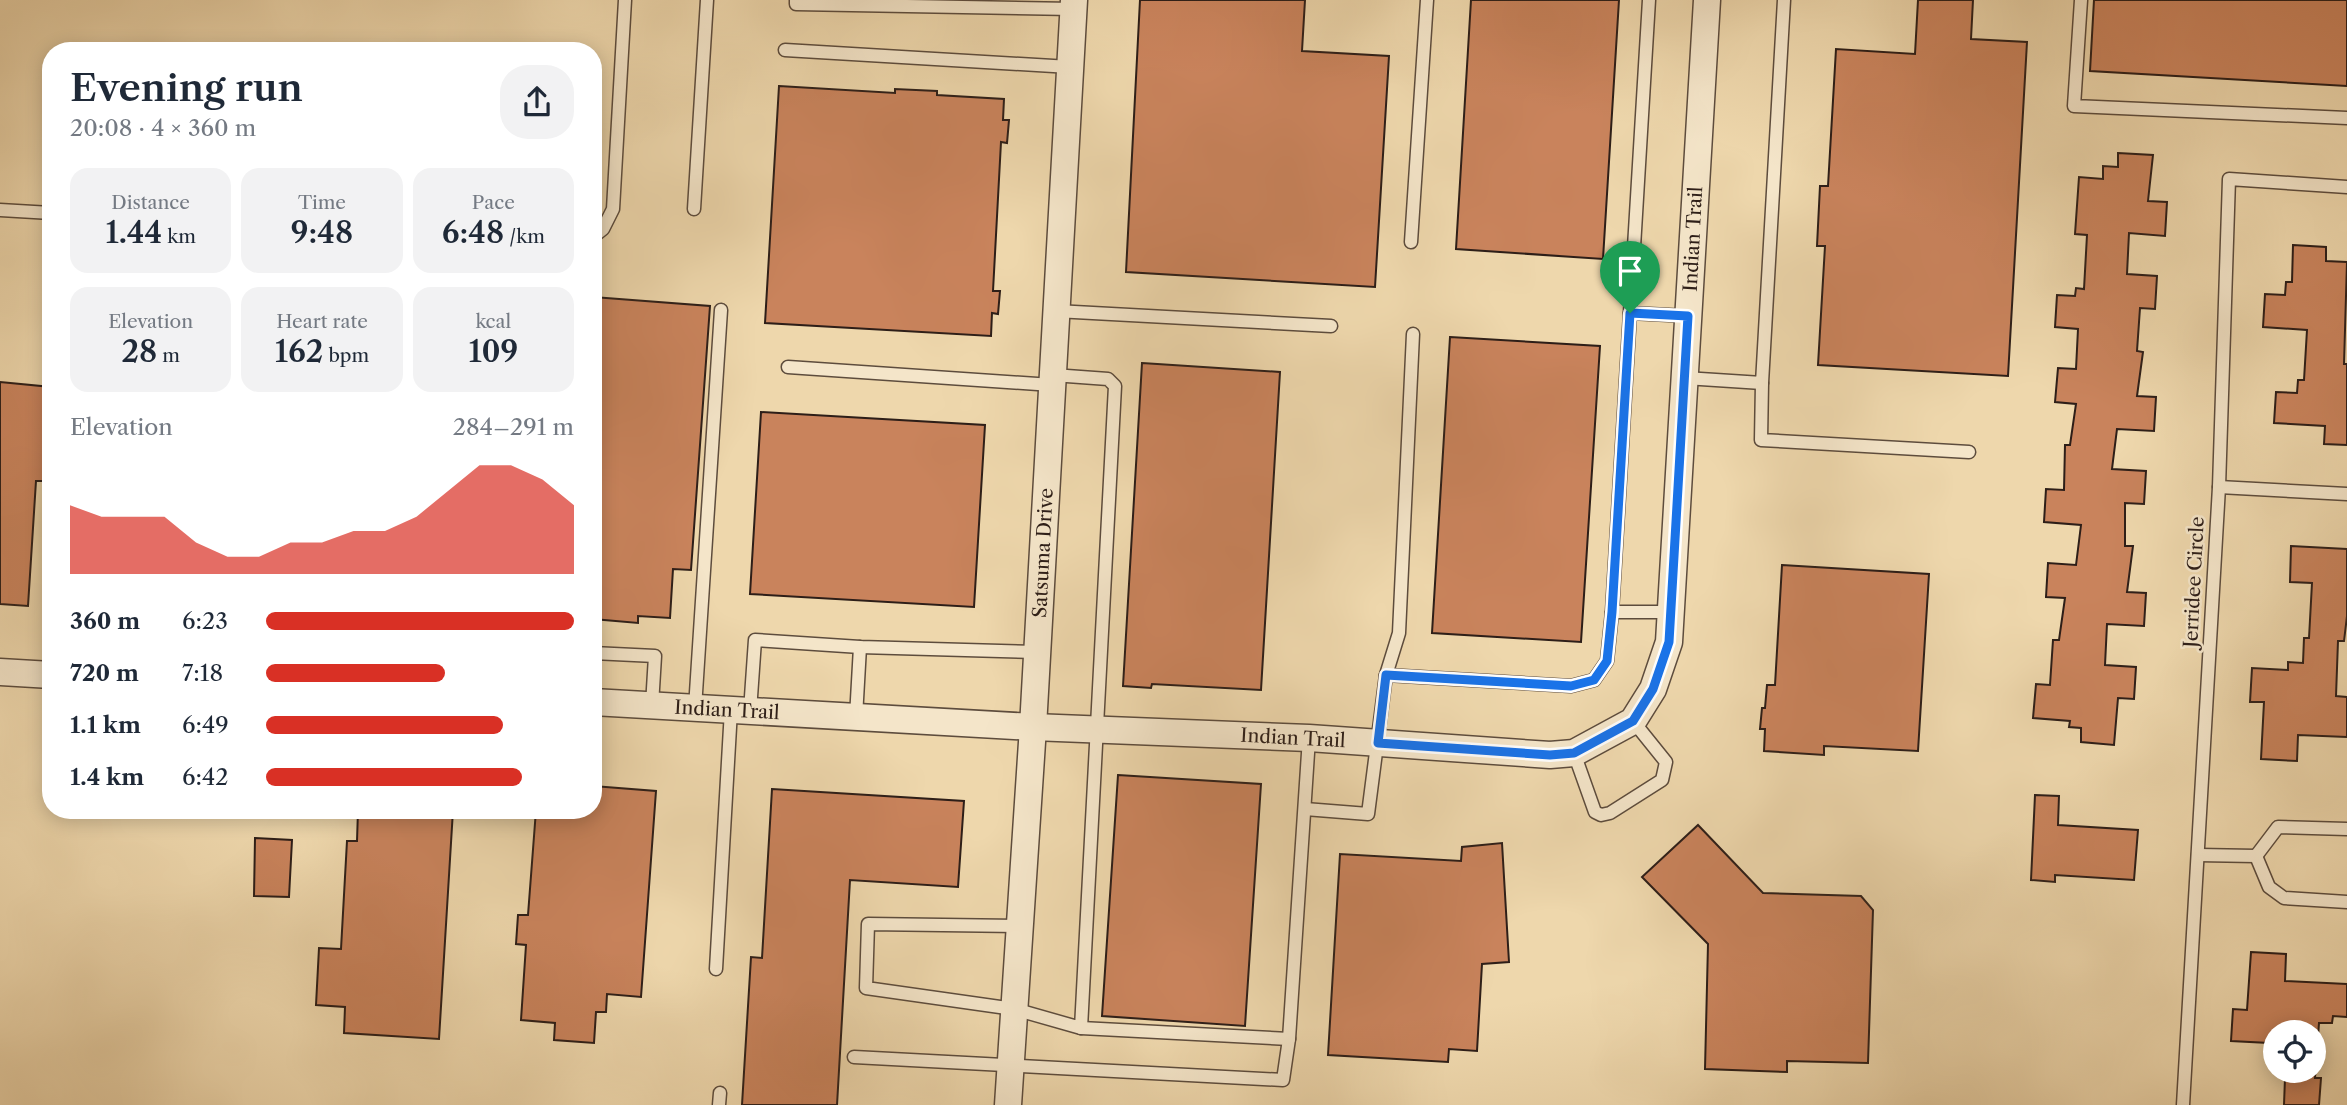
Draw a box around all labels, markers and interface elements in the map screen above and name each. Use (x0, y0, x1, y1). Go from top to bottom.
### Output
text: Evening run (70, 64, 303, 111)
button: share (500, 65, 574, 139)
text: 20:08 · 4 × 360 m (70, 114, 256, 142)
street label: Indian Trail (1679, 185, 1707, 292)
text: Distance (111, 191, 190, 214)
text: Time (298, 191, 346, 214)
text: Pace (472, 191, 515, 214)
text: 1.44 (105, 214, 162, 251)
text: 9:48 (291, 214, 353, 251)
text: 6:48 (442, 214, 504, 251)
text: km (162, 225, 196, 248)
text: /km (504, 225, 545, 248)
pin (1600, 241, 1660, 313)
icon: arrive (1611, 252, 1649, 290)
text: Elevation (108, 310, 193, 333)
text: Heart rate (276, 310, 368, 333)
text: kcal (475, 310, 511, 333)
text: 28 (121, 333, 157, 370)
text: 162 (275, 333, 323, 370)
text: 109 (468, 333, 518, 370)
text: m (157, 344, 180, 367)
text: bpm (323, 344, 369, 367)
text: Elevation (70, 413, 173, 441)
text: 284–291 m (453, 413, 574, 441)
street label: Satsuma Drive (1028, 488, 1058, 618)
street label: Jerridee Circle (2179, 516, 2209, 651)
text: 360 m (70, 607, 140, 635)
text: 6:23 (182, 607, 228, 635)
text: 720 m (70, 659, 139, 687)
text: 7:18 (182, 659, 223, 687)
street label: Indian Trail (674, 696, 781, 724)
text: 1.1 km (70, 711, 141, 739)
text: 6:49 (182, 711, 229, 739)
street label: Indian Trail (1240, 724, 1347, 752)
text: 1.4 km (70, 763, 144, 791)
text: 6:42 (182, 763, 228, 791)
map controls (2263, 1020, 2326, 1083)
button: locate (2263, 1020, 2326, 1083)

